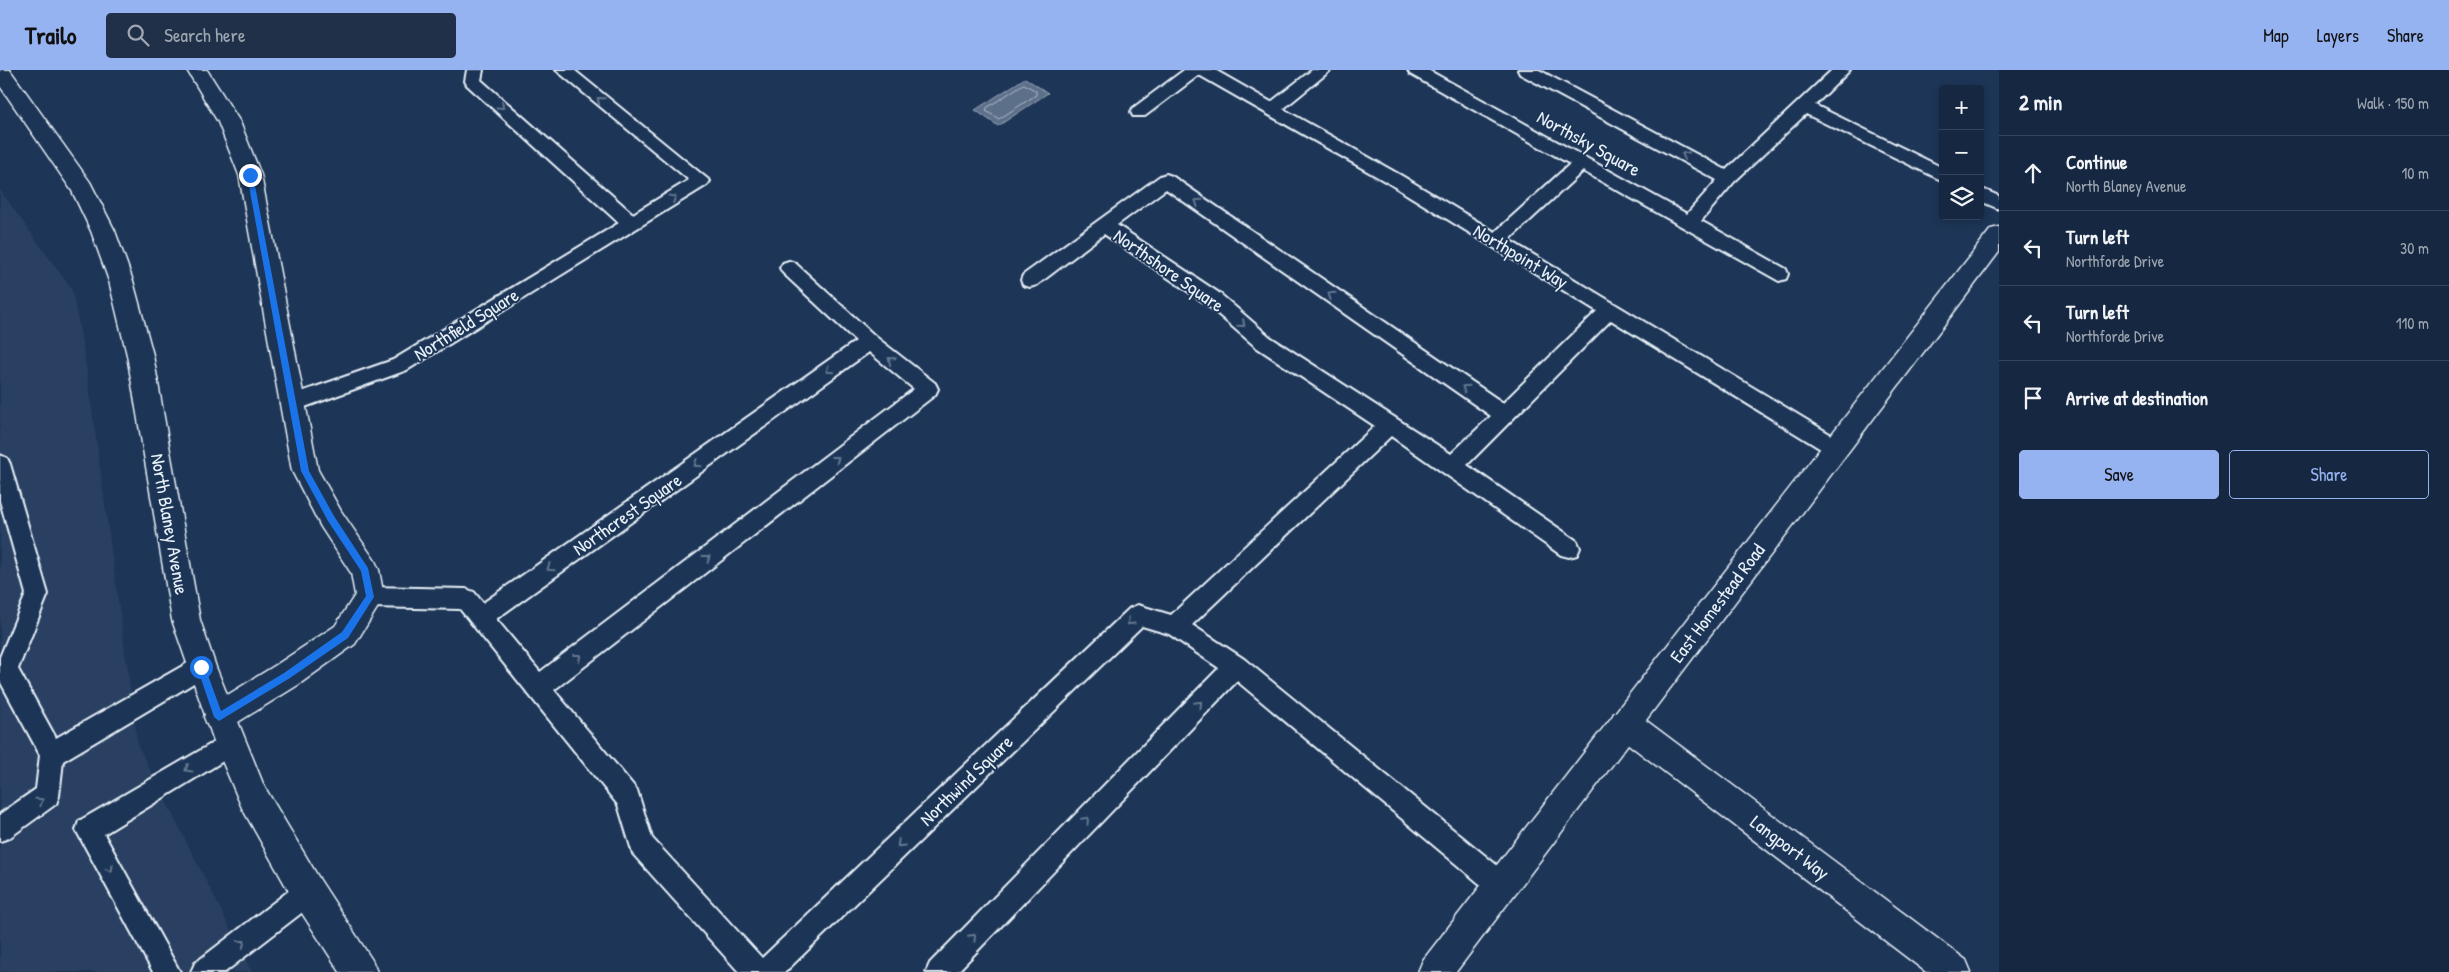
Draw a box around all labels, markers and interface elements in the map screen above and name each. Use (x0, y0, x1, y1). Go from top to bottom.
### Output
search box (106, 13, 456, 58)
text: Trailo (25, 19, 76, 51)
icon: search (124, 21, 152, 49)
text: Search here (164, 22, 246, 48)
text: Map (2263, 23, 2289, 48)
text: Layers (2317, 23, 2359, 48)
text: Share (2387, 23, 2424, 48)
map controls (1939, 85, 1984, 220)
button: + (1939, 85, 1984, 130)
text: 2 min (2019, 88, 2062, 117)
text: Walk · 150 m (2357, 92, 2429, 114)
one-way arrow (597, 96, 606, 105)
one-way arrow (496, 100, 505, 109)
street label: Northsky Square (1533, 104, 1646, 182)
button: − (1939, 130, 1984, 175)
text: Continue (2066, 149, 2127, 175)
one-way arrow (1681, 151, 1690, 161)
icon: ahead (2019, 159, 2047, 187)
text: 10 m (2401, 162, 2429, 184)
route end (239, 164, 262, 187)
button: layers (1939, 175, 1984, 220)
text: North Blaney Avenue (2066, 175, 2186, 197)
one-way arrow (667, 195, 676, 205)
one-way arrow (1194, 199, 1204, 208)
street label: Northpoint Way (1469, 217, 1573, 295)
street label: Northshore Square (1109, 222, 1230, 318)
text: Turn left (2066, 224, 2129, 250)
icon: left (2019, 234, 2047, 262)
text: 30 m (2400, 237, 2429, 259)
text: Northforde Drive (2066, 250, 2164, 272)
street label: Northfield Square (409, 281, 524, 367)
one-way arrow (1328, 292, 1337, 301)
text: Turn left (2066, 299, 2129, 325)
icon: left (2019, 309, 2047, 337)
text: 110 m (2396, 312, 2429, 334)
one-way arrow (1236, 318, 1245, 327)
text: Northforde Drive (2066, 325, 2164, 347)
one-way arrow (888, 357, 897, 365)
one-way arrow (825, 364, 835, 373)
icon: arrive (2019, 384, 2047, 412)
one-way arrow (1461, 385, 1471, 394)
text: Arrive at destination (2066, 385, 2208, 411)
button: Save (2019, 450, 2219, 499)
button: Share (2229, 450, 2429, 499)
street label: North Blaney Avenue (145, 451, 195, 597)
one-way arrow (830, 457, 839, 465)
one-way arrow (693, 458, 702, 467)
street label: Northcrest Square (567, 467, 687, 561)
street label: East Homestead Road (1664, 538, 1771, 668)
one-way arrow (701, 556, 710, 564)
one-way arrow (546, 562, 556, 571)
one-way arrow (1127, 616, 1136, 625)
one-way arrow (572, 654, 582, 663)
route start (190, 656, 213, 679)
one-way arrow (1193, 701, 1202, 710)
street label: Northwind Square (914, 729, 1019, 831)
one-way arrow (184, 763, 193, 773)
one-way arrow (34, 798, 44, 807)
street label: Langport Way (1745, 809, 1835, 885)
one-way arrow (1080, 817, 1089, 826)
one-way arrow (896, 838, 905, 847)
one-way arrow (104, 864, 114, 873)
one-way arrow (967, 934, 976, 943)
one-way arrow (236, 940, 245, 948)

